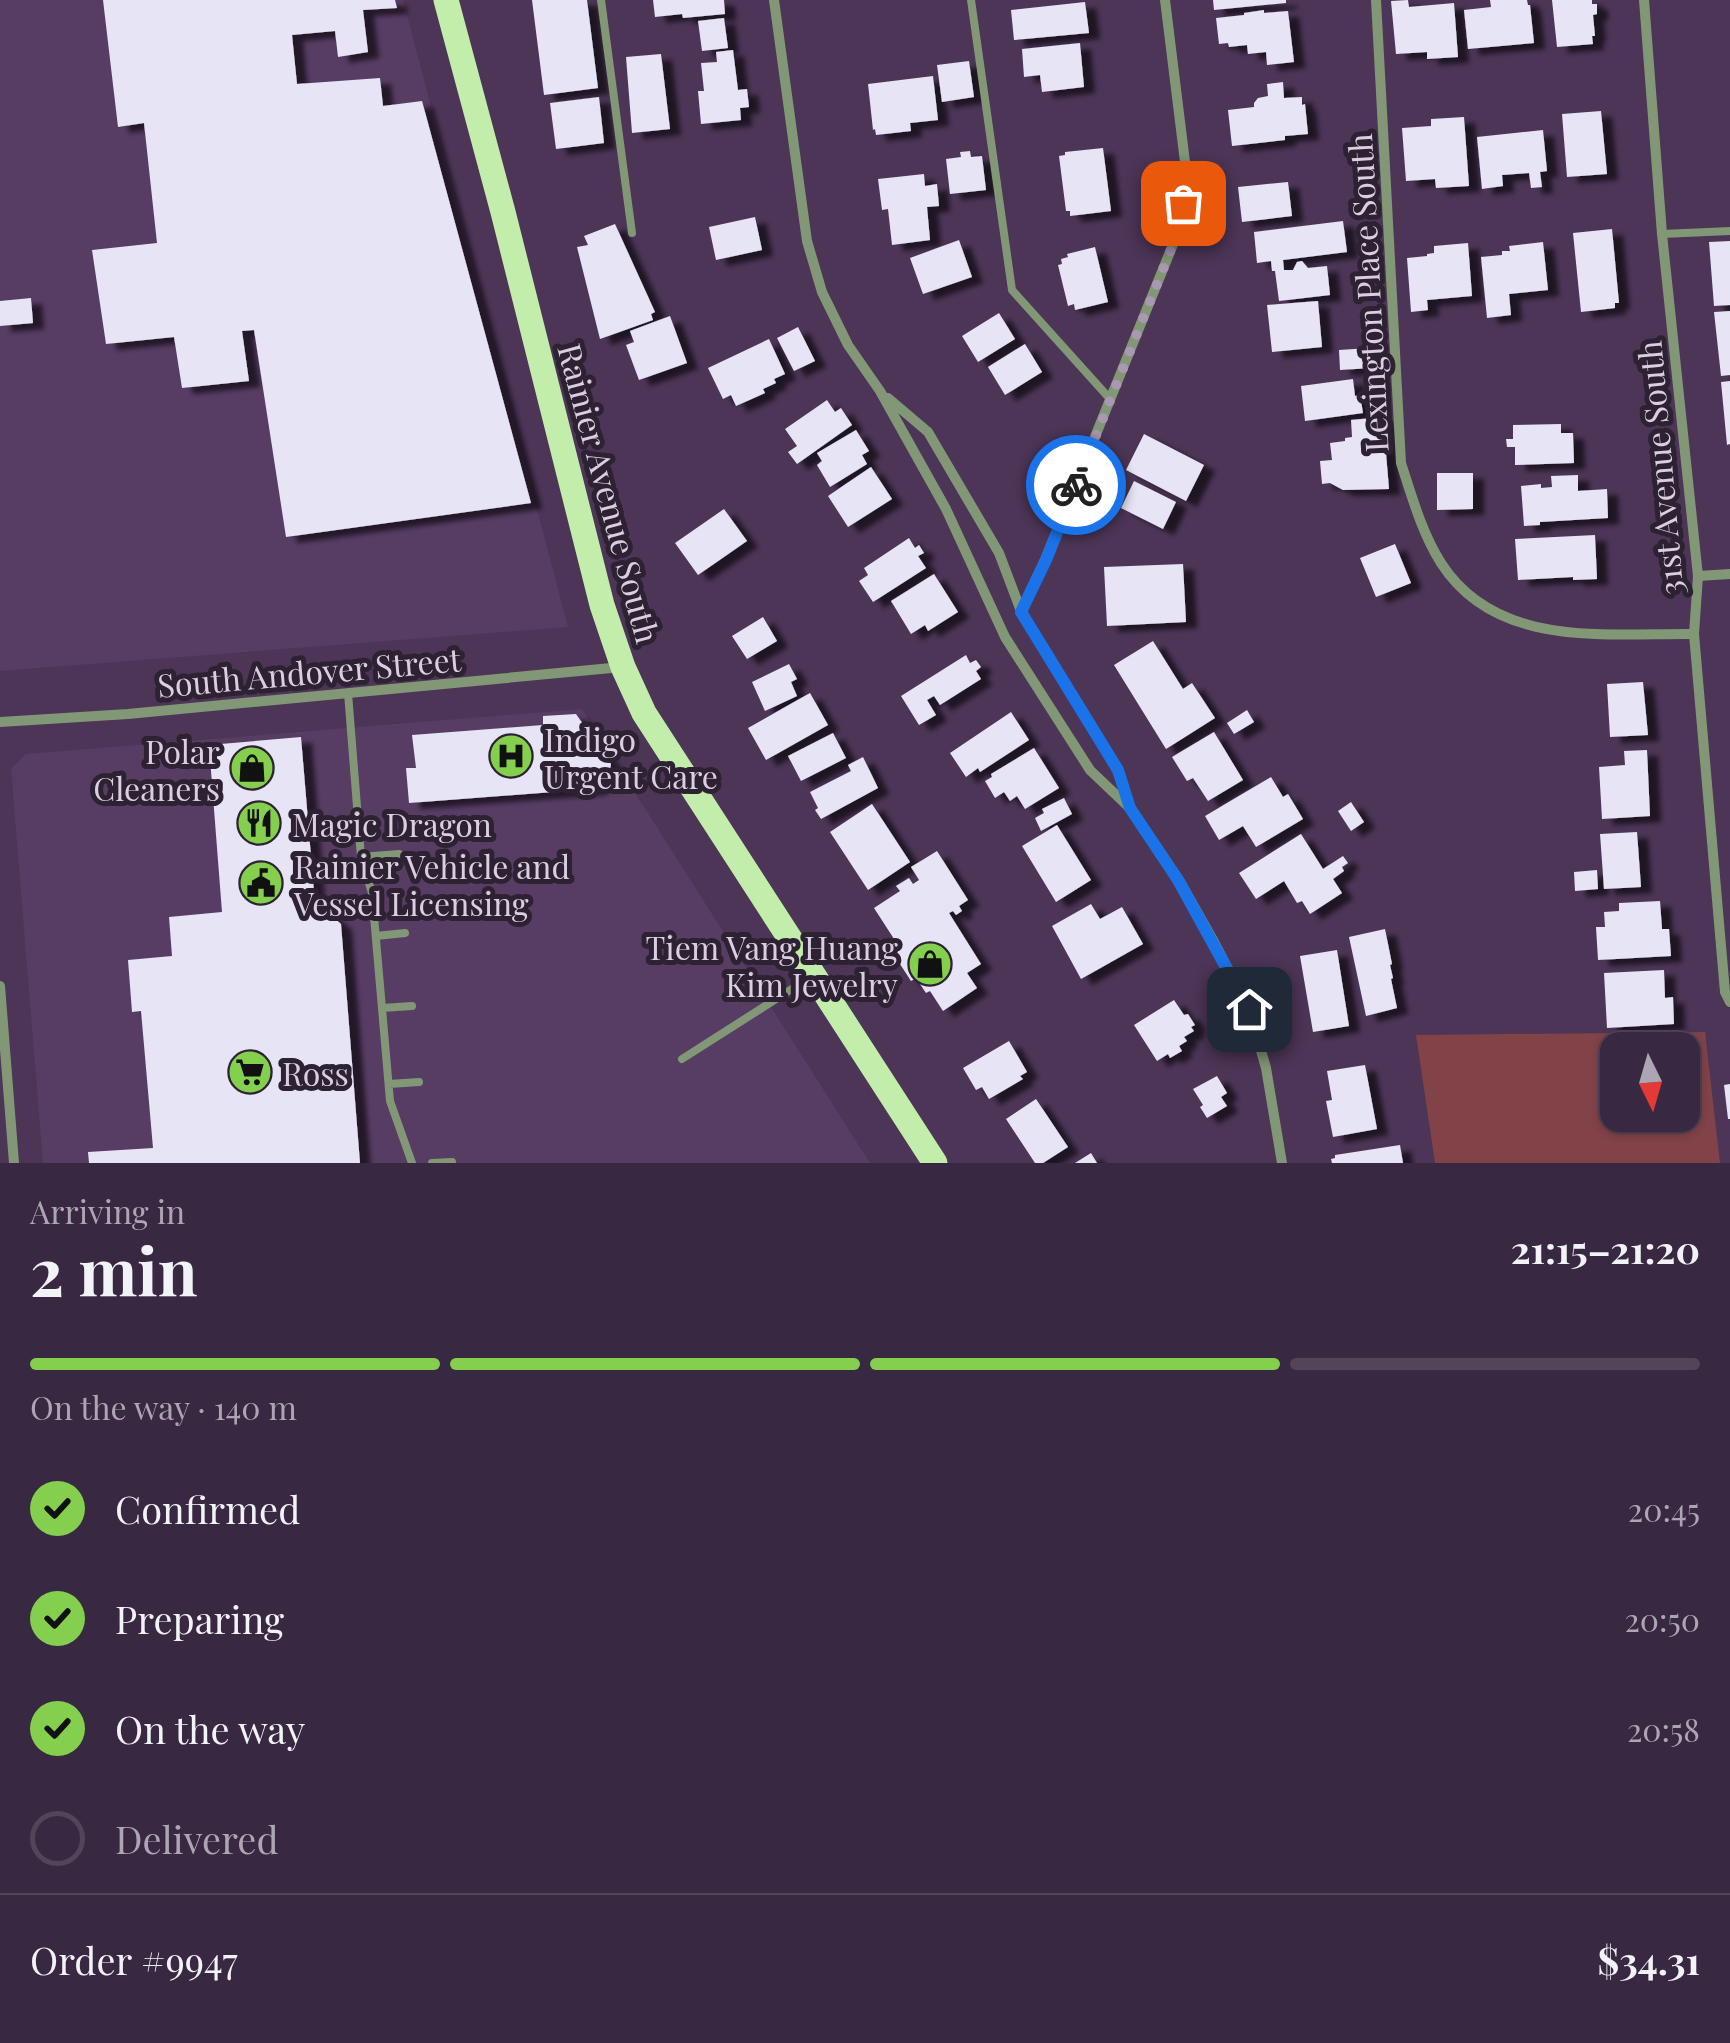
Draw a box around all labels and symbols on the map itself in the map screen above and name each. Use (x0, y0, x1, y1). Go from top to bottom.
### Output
street label: Lexington Place South (1337, 132, 1397, 453)
pin (1141, 161, 1226, 246)
street label: Rainier Avenue South (549, 339, 671, 648)
street label: 31st Avenue South (1626, 339, 1692, 597)
courier (1026, 435, 1126, 535)
street label: South Andover Street (155, 636, 463, 706)
place label: Indigo Urgent Care (544, 717, 718, 797)
place label: Polar Cleaners (93, 729, 220, 809)
hospital icon: Indigo Urgent Care (488, 733, 534, 779)
shop icon: Polar Cleaners (229, 745, 275, 791)
restaurant icon: Magic Dragon (236, 800, 282, 846)
place label: Magic Dragon (292, 802, 492, 845)
place label: Rainier Vehicle and Vessel Licensing (293, 844, 570, 924)
public building icon: Rainier Vehicle and Vessel Licensing (238, 860, 284, 906)
place label: Tiem Vang Huang Kim Jewelry (645, 925, 898, 1005)
shop icon: Tiem Vang Huang Kim Jewelry (907, 941, 953, 987)
pin (1207, 967, 1292, 1052)
north arrow (1600, 1032, 1700, 1132)
supermarket icon: Ross (227, 1049, 273, 1095)
place label: Ross (282, 1051, 349, 1094)

